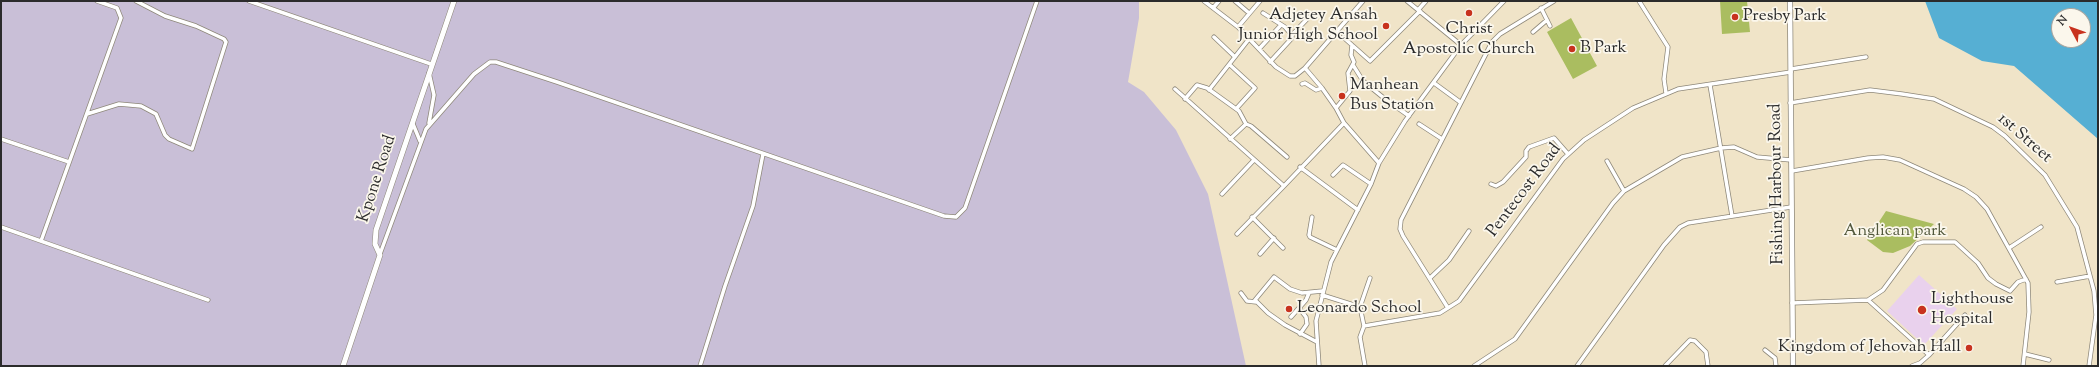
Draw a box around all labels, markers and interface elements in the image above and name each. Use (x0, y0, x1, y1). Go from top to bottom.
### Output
place label: Adjetey Ansah Junior High School (1238, 6, 1378, 46)
place label: Presby Park (1743, 7, 1827, 27)
marker: Christ Apostolic Church (1464, 8, 1474, 18)
north arrow (2051, 8, 2091, 48)
marker: Presby Park (1730, 12, 1740, 22)
text: N (2054, 12, 2072, 29)
place label: Christ Apostolic Church (1403, 20, 1535, 60)
marker: Adjetey Ansah Junior High School (1381, 21, 1391, 31)
place label: B Park (1580, 39, 1627, 59)
marker: B Park (1567, 44, 1577, 54)
place label: Manhean Bus Station (1350, 76, 1434, 116)
marker: Manhean Bus Station (1337, 91, 1347, 101)
street label: Fishing Harbour Road (1766, 103, 1790, 265)
street label: 1st Street (1992, 110, 2056, 168)
street label: Kpone Road (354, 133, 402, 225)
street label: Pentecost Road (1483, 140, 1567, 242)
park label: Anglican park (1843, 222, 1947, 242)
place label: Lighthouse Hospital (1931, 290, 2013, 330)
place label: Leonardo School (1297, 299, 1422, 319)
marker: Leonardo School (1284, 304, 1294, 314)
marker: Lighthouse Hospital (1916, 304, 1928, 316)
place label: Kingdom of Jehovah Hall (1778, 338, 1961, 358)
marker: Kingdom of Jehovah Hall (1964, 343, 1974, 353)

